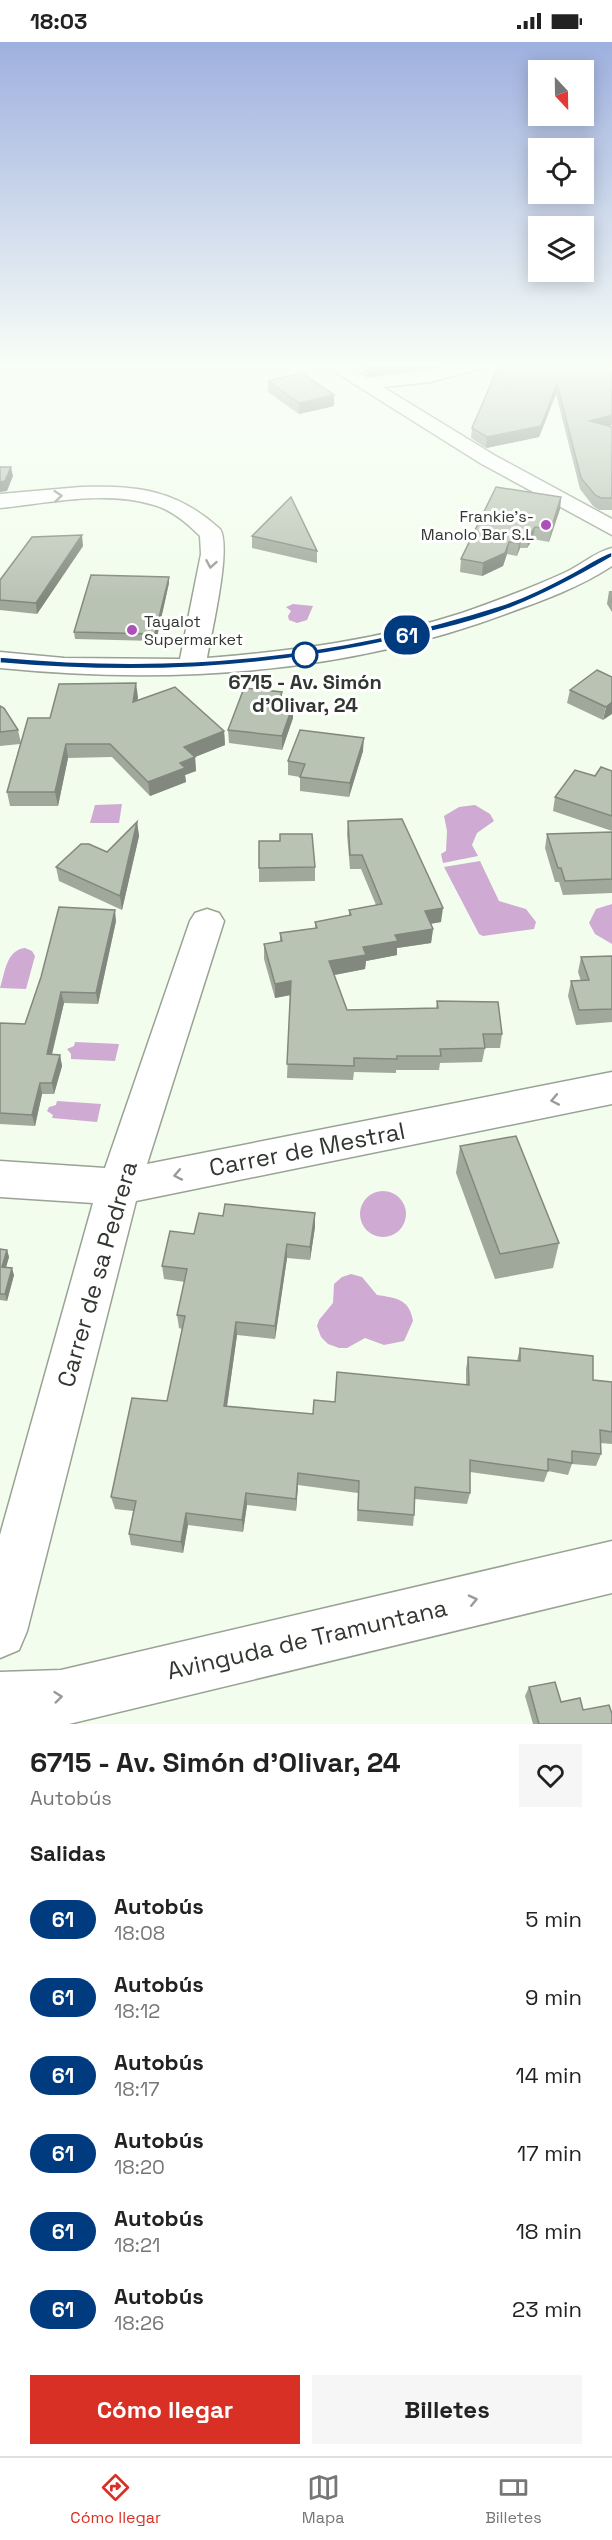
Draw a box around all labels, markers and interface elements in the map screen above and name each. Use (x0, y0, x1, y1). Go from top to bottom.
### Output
text: 18:03 (30, 7, 87, 35)
north arrow (528, 60, 594, 126)
map controls (528, 60, 594, 282)
button: locate (528, 138, 594, 204)
button: layers (528, 216, 594, 282)
one-way arrow (54, 490, 63, 503)
place label: Frankie's- Manolo Bar S.L (421, 506, 534, 545)
marker: Frankie's- Manolo Bar S.L (539, 518, 553, 532)
one-way arrow (206, 559, 218, 568)
place label: Tayalot Supermarket (144, 611, 243, 650)
line badge: 61 (380, 616, 434, 654)
text: 61 (396, 622, 418, 649)
marker: Tayalot Supermarket (125, 623, 139, 637)
marker: 6715 - Av. Simón d'Olivar, 24 (292, 642, 318, 668)
place label: 6715 - Av. Simón d'Olivar, 24 (228, 669, 382, 718)
one-way arrow (550, 1093, 560, 1106)
street label: Carrer de Mestral (206, 1115, 408, 1183)
street label: Carrer de sa Pedrera (50, 1157, 144, 1391)
one-way arrow (173, 1168, 183, 1181)
street label: Avinguda de Tramuntana (164, 1592, 450, 1686)
one-way arrow (468, 1594, 478, 1607)
one-way arrow (54, 1691, 63, 1704)
text: 6715 - Av. Simón d'Olivar, 24 (30, 1744, 401, 1780)
button: heart (519, 1744, 582, 1807)
text: Autobús (30, 1785, 112, 1811)
text: Salidas (30, 1839, 106, 1867)
text: Autobús (114, 1892, 204, 1920)
text: 5 min (525, 1905, 582, 1933)
text: 61 (52, 1906, 74, 1933)
text: 18:08 (114, 1920, 165, 1946)
text: Autobús (114, 1970, 204, 1998)
text: 9 min (525, 1983, 582, 2011)
text: 61 (52, 1984, 74, 2011)
text: 18:12 (114, 1998, 160, 2024)
text: Autobús (114, 2048, 204, 2076)
text: 14 min (516, 2061, 582, 2089)
text: 61 (52, 2062, 74, 2089)
text: 18:17 (114, 2076, 160, 2102)
text: Autobús (114, 2126, 204, 2154)
text: 17 min (517, 2139, 582, 2167)
text: 61 (52, 2140, 74, 2167)
text: 18:20 (114, 2154, 165, 2180)
text: Autobús (114, 2204, 204, 2232)
text: 18 min (516, 2217, 582, 2245)
text: 61 (52, 2218, 74, 2245)
text: 18:21 (114, 2232, 160, 2258)
text: Autobús (114, 2282, 204, 2310)
text: 23 min (512, 2295, 582, 2323)
text: 61 (52, 2296, 74, 2323)
text: 18:26 (114, 2310, 164, 2336)
button: Cómo llegar (30, 2375, 300, 2444)
button: Billetes (312, 2375, 582, 2444)
tab: Cómo llegar (70, 2471, 161, 2528)
tab: Mapa (302, 2471, 344, 2528)
tab: Billetes (485, 2471, 542, 2528)

